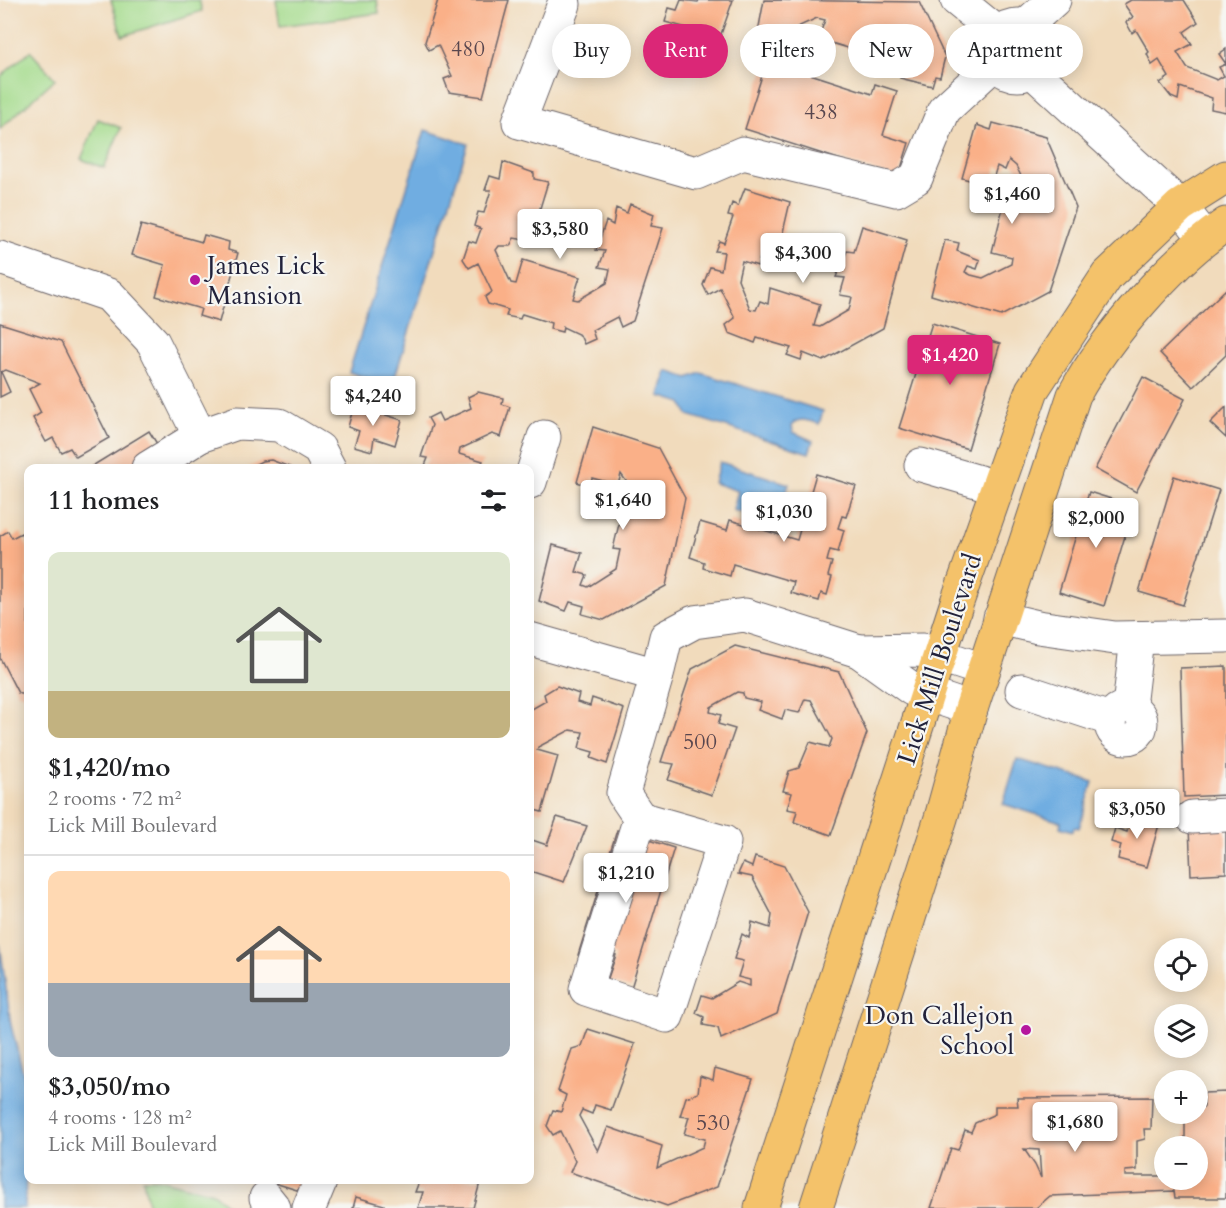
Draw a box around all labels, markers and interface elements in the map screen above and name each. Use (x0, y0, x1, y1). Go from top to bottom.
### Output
chip: Buy (552, 24, 631, 78)
chip: Rent (643, 24, 728, 78)
chip: Filters (740, 24, 836, 78)
chip: New (848, 24, 934, 78)
chip: Apartment (946, 24, 1083, 78)
house number: 480 (451, 34, 485, 64)
house number: 438 (804, 97, 838, 127)
pin: $1,460 (963, 174, 1061, 225)
text: $1,460 (983, 180, 1041, 207)
pin: $3,580 (511, 209, 609, 260)
text: $3,580 (531, 215, 589, 242)
pin: $4,300 (754, 233, 852, 284)
text: $4,300 (774, 239, 832, 266)
place label: James Lick Mansion (203, 248, 325, 313)
marker: James Lick Mansion (188, 273, 202, 287)
pin: $1,420 (901, 335, 999, 386)
text: $1,420 (921, 341, 979, 368)
pin: $4,240 (324, 376, 422, 427)
text: $4,240 (344, 382, 402, 409)
pin: $1,640 (574, 480, 672, 531)
text: 11 homes (48, 483, 159, 518)
icon: filters (477, 484, 510, 517)
text: $1,640 (594, 486, 652, 513)
pin: $1,030 (735, 492, 833, 543)
text: $1,030 (755, 498, 813, 525)
pin: $2,000 (1047, 498, 1145, 549)
text: $2,000 (1067, 504, 1125, 531)
street label: Lick Mill Boulevard (889, 549, 990, 769)
icon: home (225, 591, 333, 699)
house number: 500 (683, 727, 717, 757)
text: $1,420/mo (48, 750, 171, 785)
text: 2 rooms · 72 m² (48, 785, 181, 812)
pin: $3,050 (1088, 789, 1186, 840)
text: $3,050 (1108, 795, 1166, 822)
text: Lick Mill Boulevard (48, 812, 217, 839)
pin: $1,210 (577, 853, 675, 904)
text: $1,210 (597, 859, 655, 886)
icon: home (225, 910, 333, 1018)
map controls (1154, 938, 1208, 1190)
button: locate (1154, 938, 1208, 992)
place label: Don Callejon School (865, 998, 1014, 1063)
button: layers (1154, 1004, 1208, 1058)
marker: Don Callejon School (1019, 1023, 1033, 1037)
text: $3,050/mo (48, 1069, 171, 1104)
button: + (1154, 1070, 1208, 1124)
pin: $1,680 (1026, 1102, 1124, 1153)
text: 4 rooms · 128 m² (48, 1104, 192, 1131)
house number: 530 (696, 1108, 730, 1138)
text: $1,680 (1046, 1108, 1104, 1135)
text: Lick Mill Boulevard (48, 1131, 217, 1158)
button: − (1154, 1136, 1208, 1190)

